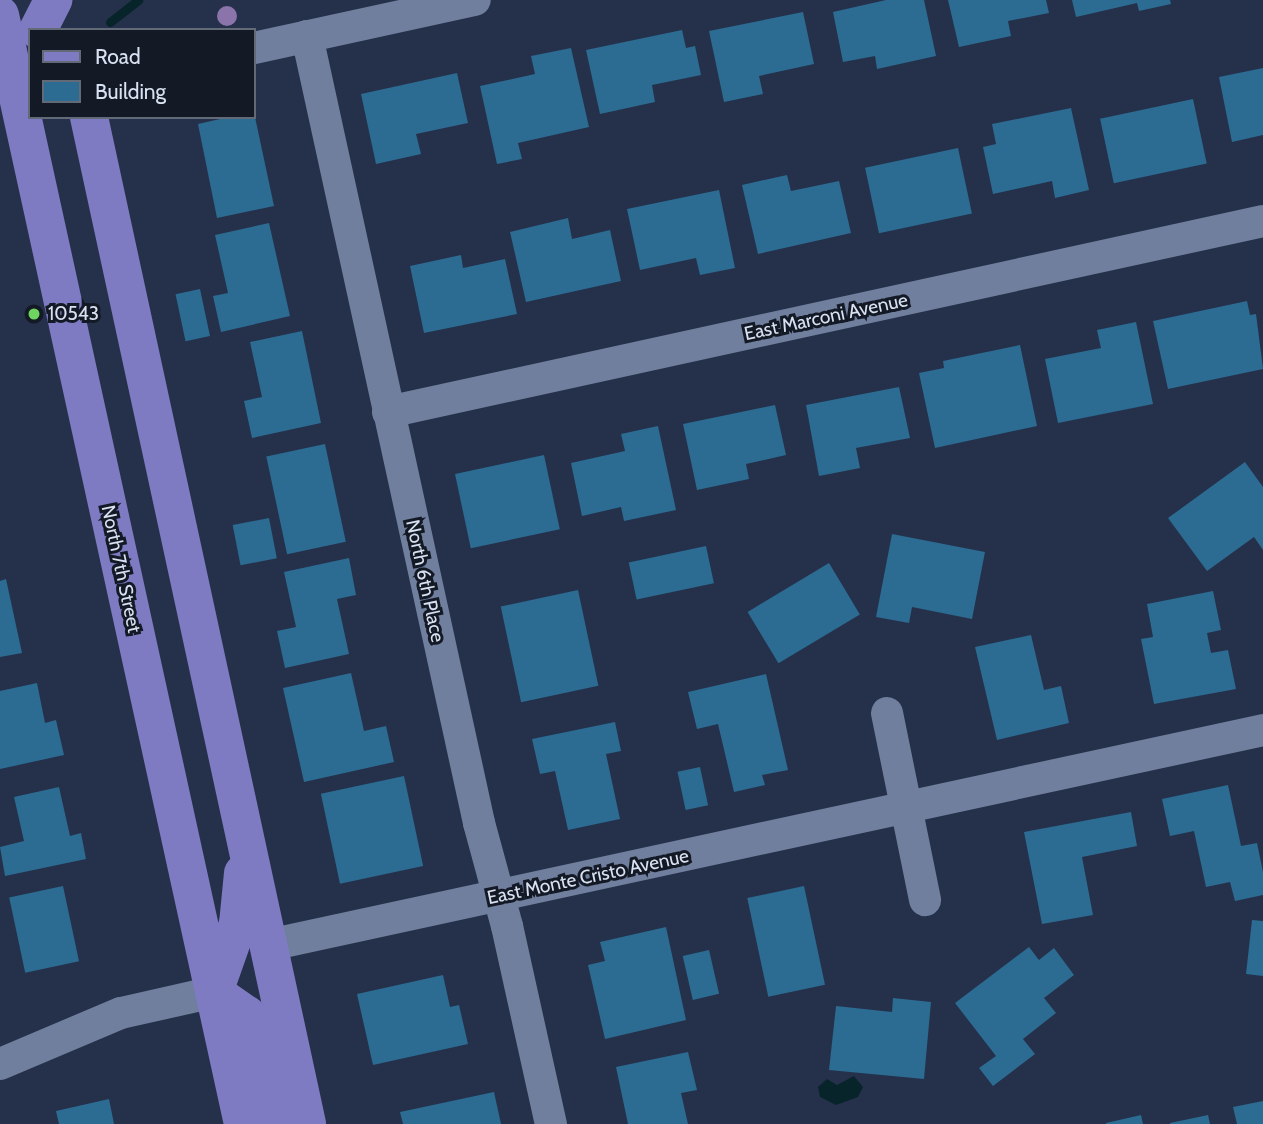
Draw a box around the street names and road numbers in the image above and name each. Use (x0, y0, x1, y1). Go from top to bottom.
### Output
street label: East Marconi Avenue (742, 289, 910, 345)
street label: North 7th Street (96, 503, 146, 635)
street label: North 6th Place (401, 518, 449, 644)
street label: East Monte Cristo Avenue (485, 844, 691, 910)

